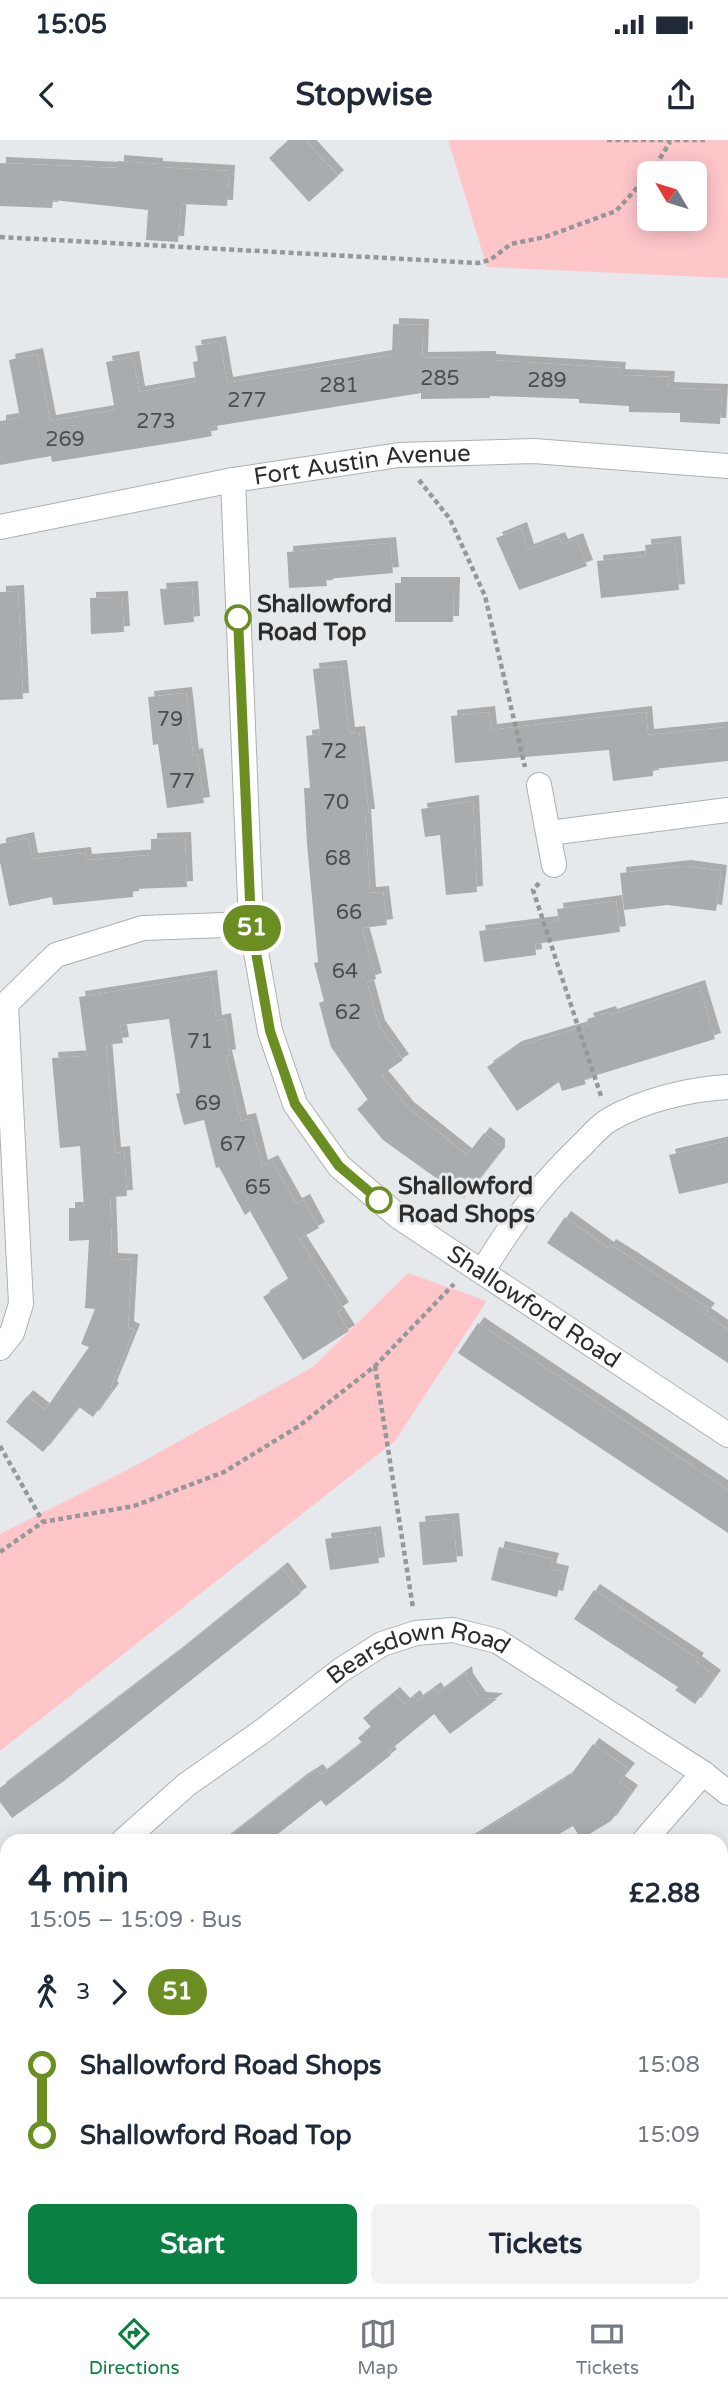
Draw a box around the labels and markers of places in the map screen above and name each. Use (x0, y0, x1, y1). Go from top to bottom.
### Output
place label: Shallowford Road Top (257, 590, 392, 647)
marker: Shallowford Road Top (225, 605, 251, 631)
place label: Shallowford Road Shops (398, 1172, 535, 1229)
marker: Shallowford Road Shops (366, 1187, 392, 1213)

